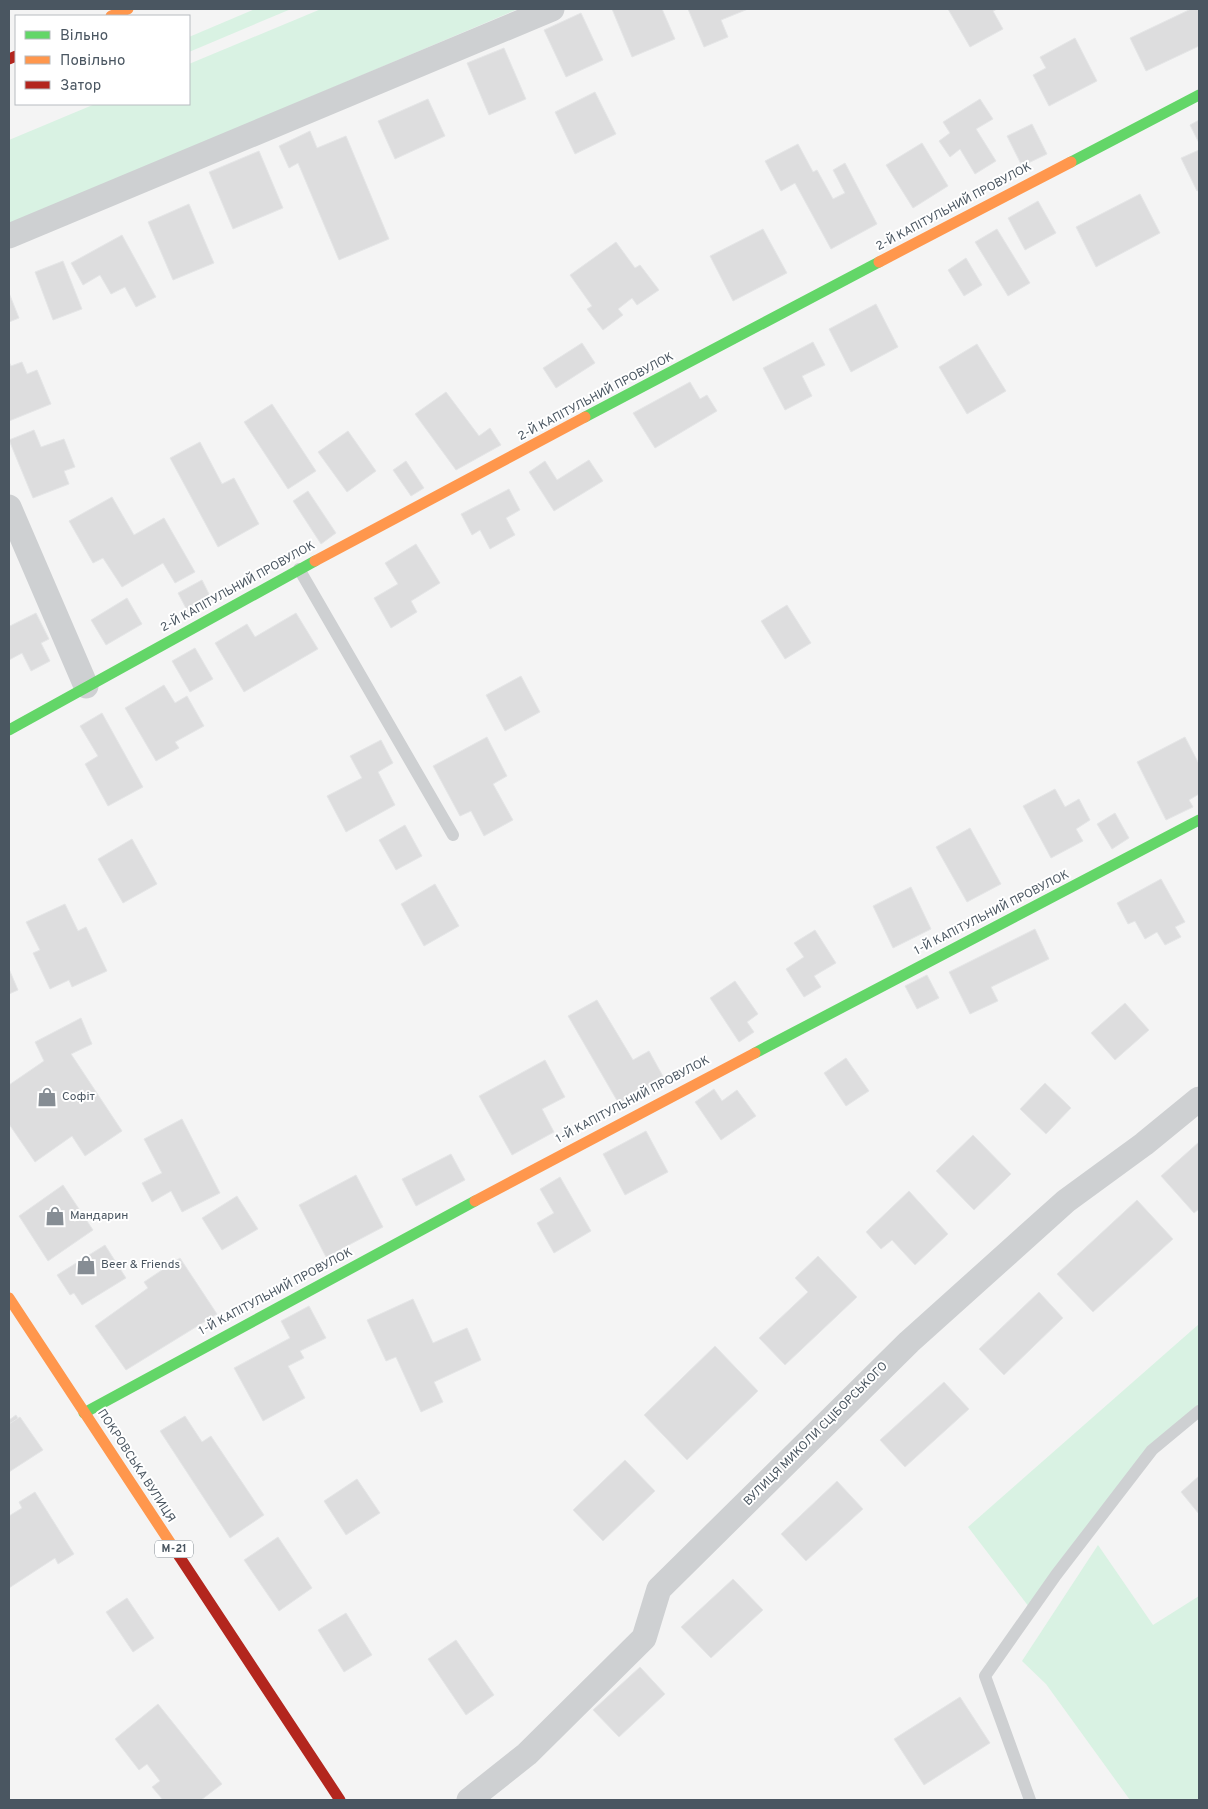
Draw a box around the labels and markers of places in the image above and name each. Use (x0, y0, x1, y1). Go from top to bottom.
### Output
shop icon: Софіт (36, 1086, 58, 1108)
place label: Софіт (62, 1089, 96, 1105)
shop icon: Мандарин (44, 1205, 66, 1227)
place label: Мандарин (70, 1208, 128, 1224)
shop icon: Beer & Friends (75, 1254, 97, 1276)
place label: Beer & Friends (101, 1257, 180, 1273)

